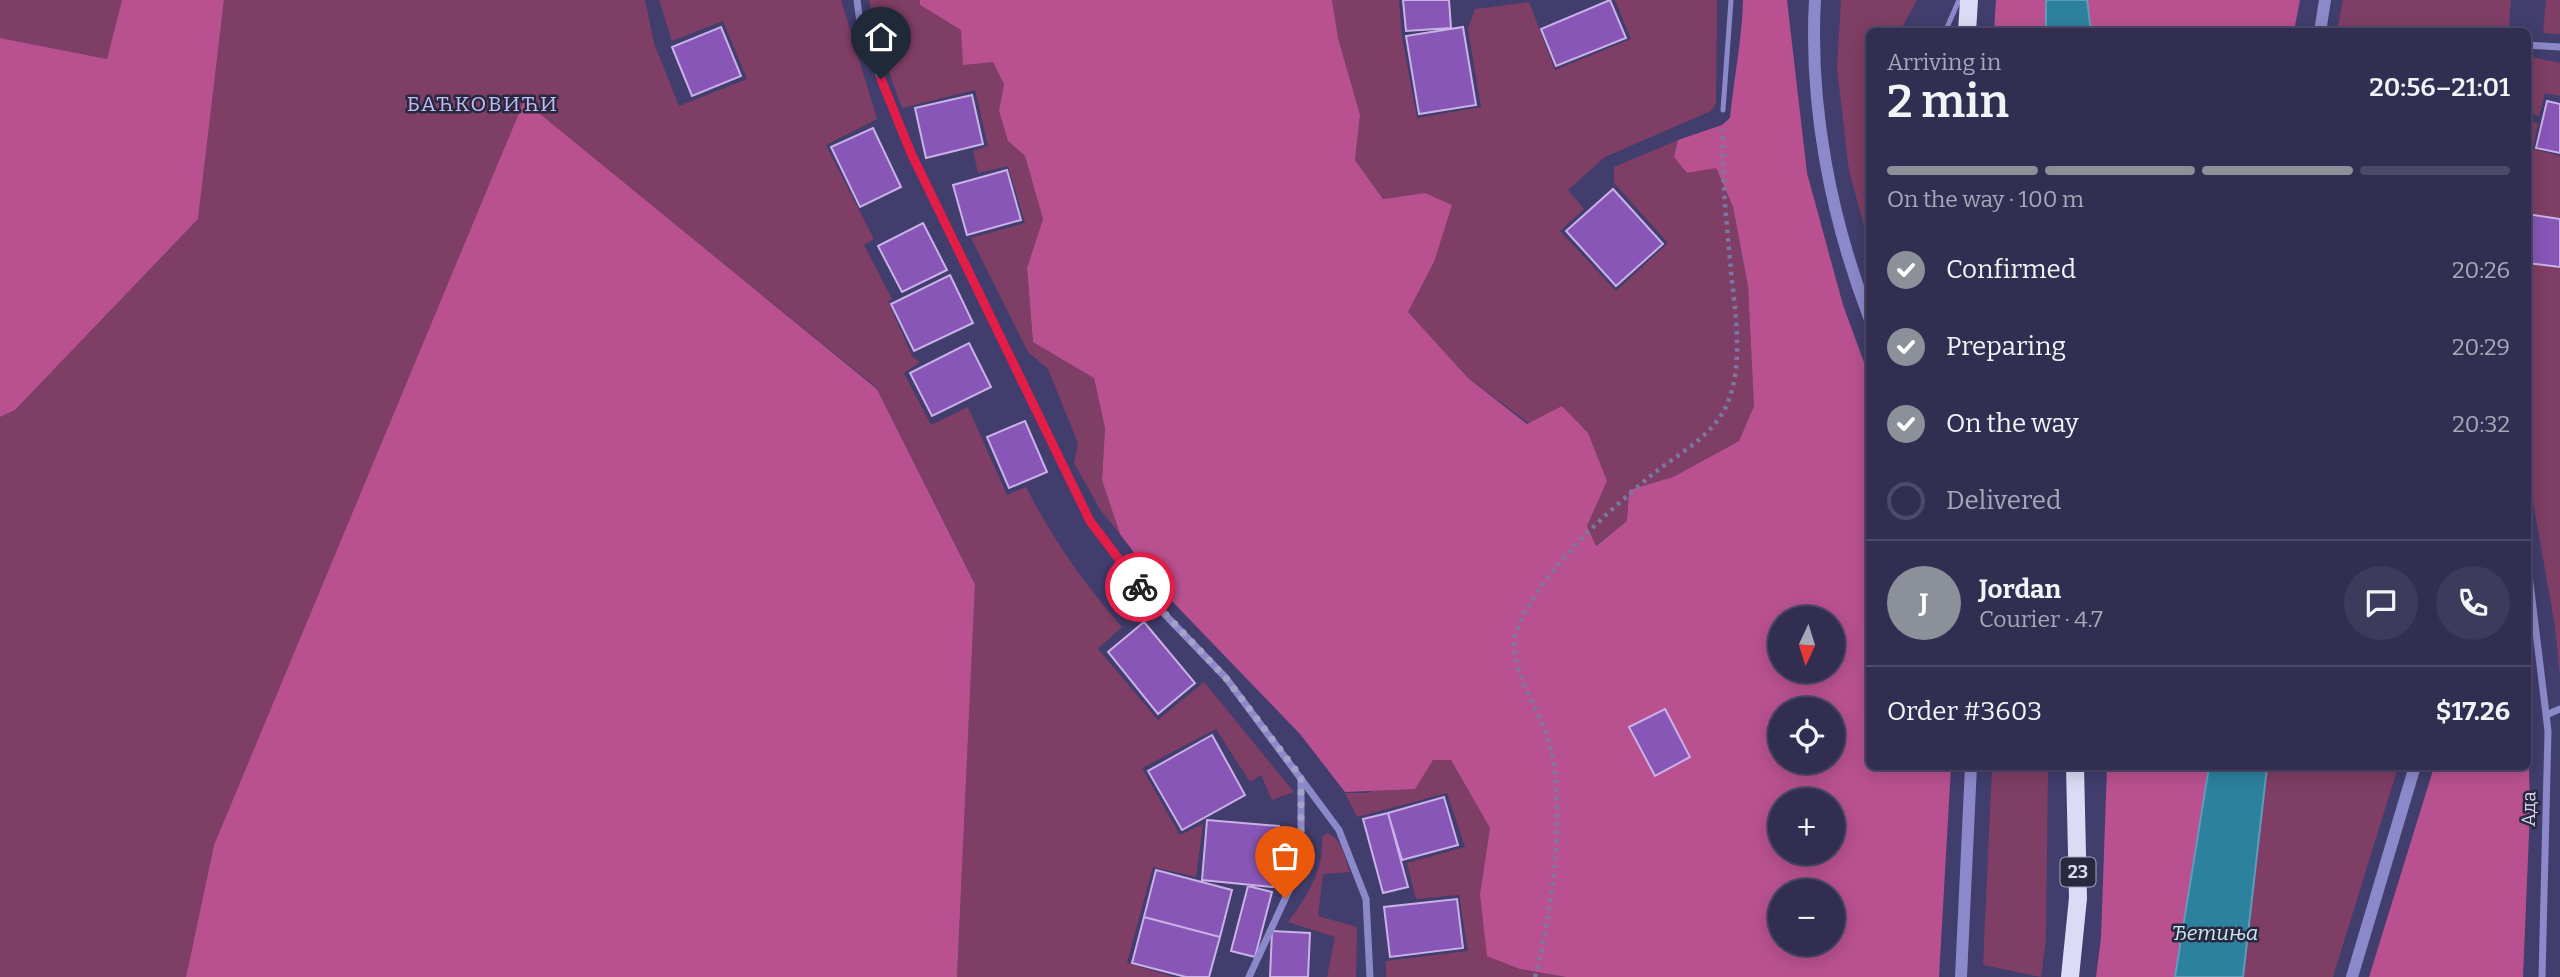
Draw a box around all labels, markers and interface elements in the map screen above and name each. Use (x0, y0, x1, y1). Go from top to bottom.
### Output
pin (851, 7, 911, 79)
icon: home (862, 18, 900, 56)
text: Arriving in (1887, 48, 2001, 76)
text: 20:56–21:01 (2369, 72, 2510, 103)
text: 2 min (1887, 74, 2009, 129)
district label: БАЋКОВИЋИ (407, 91, 559, 117)
text: On the way · 100 m (1887, 185, 2084, 213)
icon: check (1887, 251, 1925, 289)
text: Confirmed (1946, 254, 2076, 285)
text: 20:26 (2452, 256, 2510, 284)
icon: check (1887, 328, 1925, 366)
text: Preparing (1946, 331, 2066, 362)
text: 20:29 (2452, 333, 2510, 361)
icon: check (1887, 405, 1925, 443)
text: On the way (1946, 408, 2079, 439)
text: 20:32 (2452, 410, 2510, 438)
text: Delivered (1946, 485, 2061, 516)
courier (1105, 552, 1175, 622)
button: chat (2344, 566, 2418, 640)
button: phone (2436, 566, 2510, 640)
icon: bike (1121, 568, 1159, 606)
text: Jordan (1979, 574, 2061, 605)
text: J (1920, 588, 1928, 619)
text: Courier · 4.7 (1979, 605, 2103, 633)
north arrow (1768, 606, 1844, 682)
map controls (1768, 606, 1845, 956)
text: Order #3603 (1887, 696, 2042, 727)
text: $17.26 (2436, 696, 2510, 727)
button: locate (1768, 697, 1845, 774)
button: + (1768, 788, 1845, 865)
street label: Ада (2517, 791, 2540, 827)
pin (1255, 826, 1315, 898)
icon: bag (1266, 837, 1304, 875)
road number: 23 (2060, 858, 2096, 886)
button: − (1768, 879, 1845, 956)
water label: Ђетиња (2172, 920, 2258, 946)

